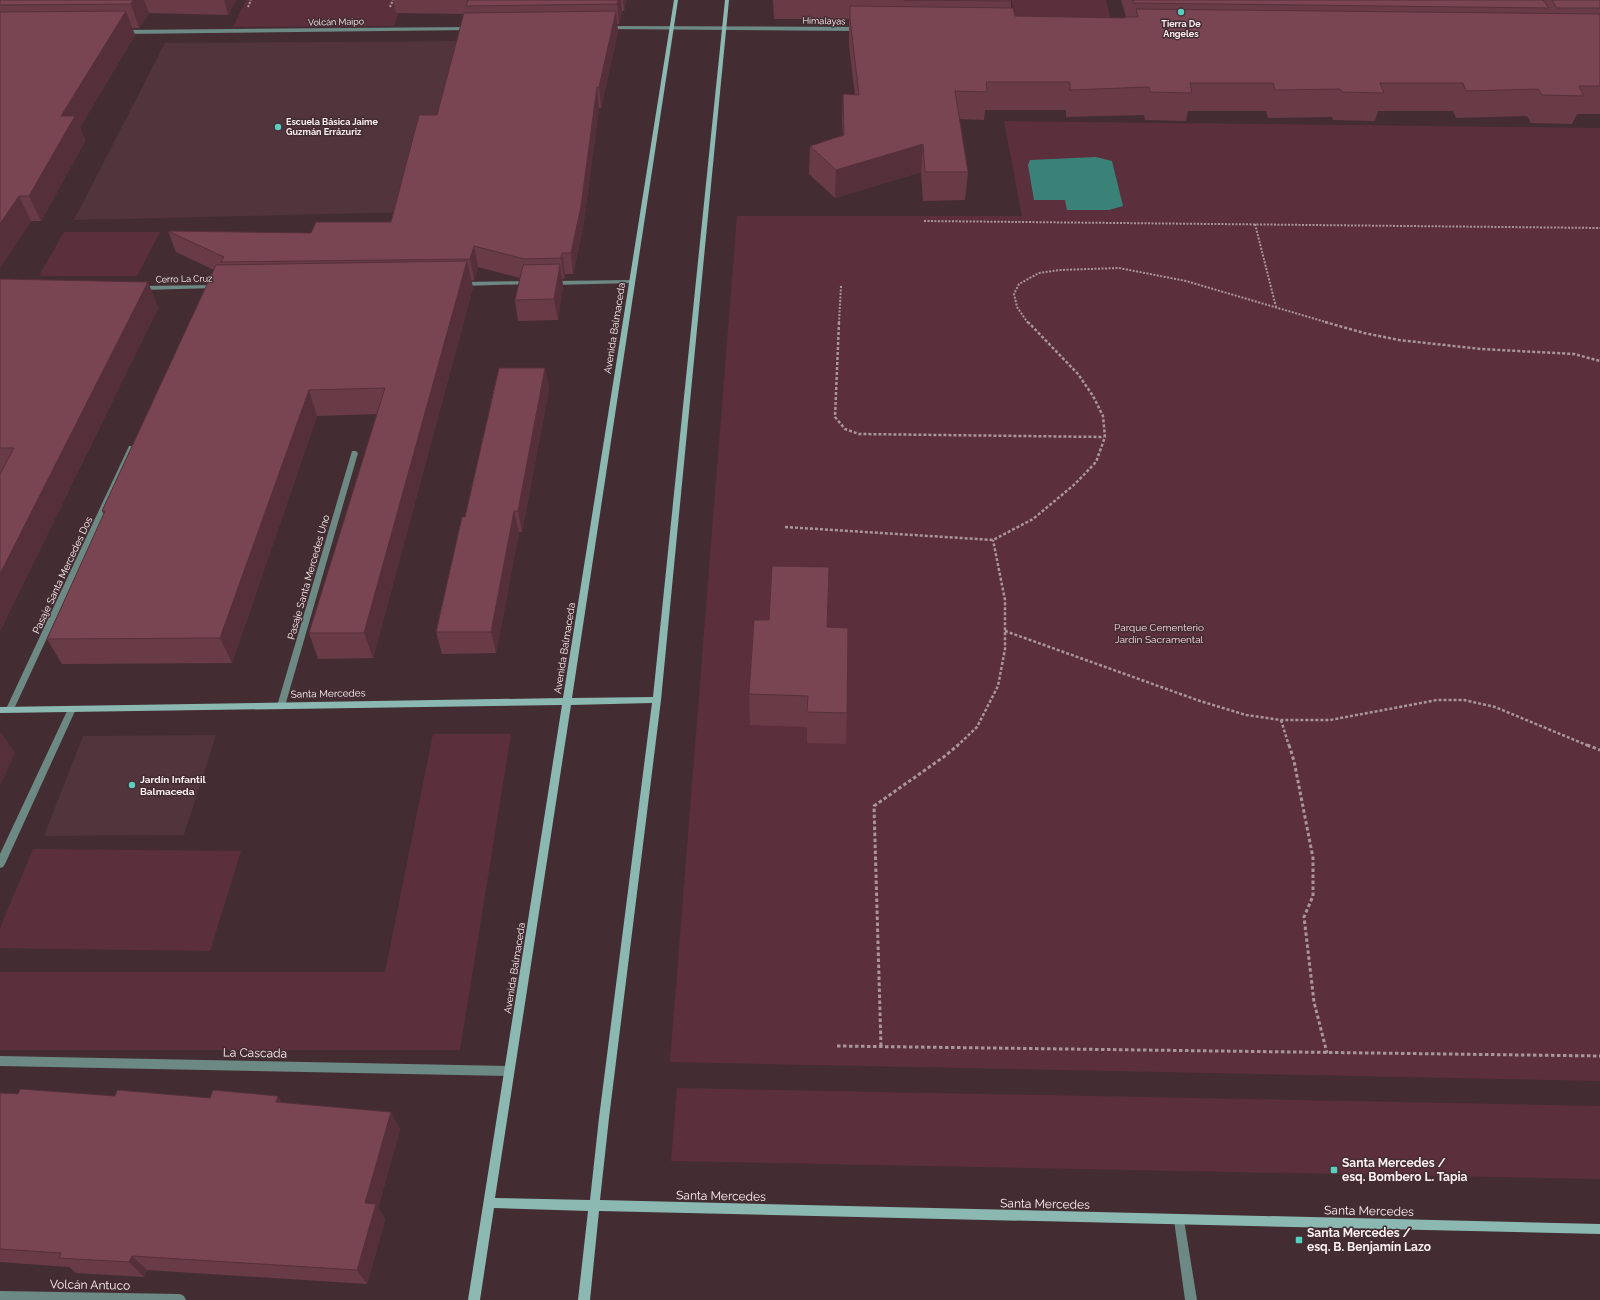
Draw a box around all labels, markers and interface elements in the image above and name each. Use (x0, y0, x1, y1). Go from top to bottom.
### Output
marker: Tierra De Angeles (1176, 7, 1186, 17)
street label: Himalayas (802, 16, 846, 26)
street label: Volcán Maipo (308, 17, 364, 27)
place label: Tierra De Angeles (1161, 19, 1201, 39)
place label: Escuela Básica Jaime Guzmán Errázuriz (286, 117, 378, 137)
marker: Escuela Básica Jaime Guzmán Errázuriz (273, 122, 283, 132)
street label: Cerro La Cruz (155, 273, 213, 284)
street label: Avenida Balmaceda (602, 282, 627, 374)
street label: Pasaje Santa Mercedes Uno (285, 513, 332, 641)
street label: Pasaje Santa Mercedes Dos (30, 515, 95, 635)
street label: Avenida Balmaceda (552, 602, 577, 694)
park label: Parque Cementerio Jardín Sacramental (1114, 622, 1204, 645)
street label: Santa Mercedes (291, 687, 366, 700)
place label: Jardín Infantil Balmaceda (140, 774, 206, 797)
marker: Jardín Infantil Balmaceda (127, 780, 137, 790)
street label: Avenida Balmaceda (502, 922, 527, 1014)
street label: La Cascada (223, 1045, 287, 1061)
place label: Santa Mercedes / esq. Bombero L. Tapia (1342, 1156, 1468, 1184)
marker: Santa Mercedes / esq. Bombero L. Tapia (1329, 1165, 1339, 1175)
street label: Santa Mercedes (676, 1188, 766, 1204)
street label: Santa Mercedes (1000, 1196, 1090, 1212)
street label: Santa Mercedes (1324, 1203, 1414, 1219)
place label: Santa Mercedes / esq. B. Benjamín Lazo (1307, 1226, 1431, 1254)
marker: Santa Mercedes / esq. B. Benjamín Lazo (1294, 1235, 1304, 1245)
street label: Volcán Antuco (50, 1277, 130, 1293)

